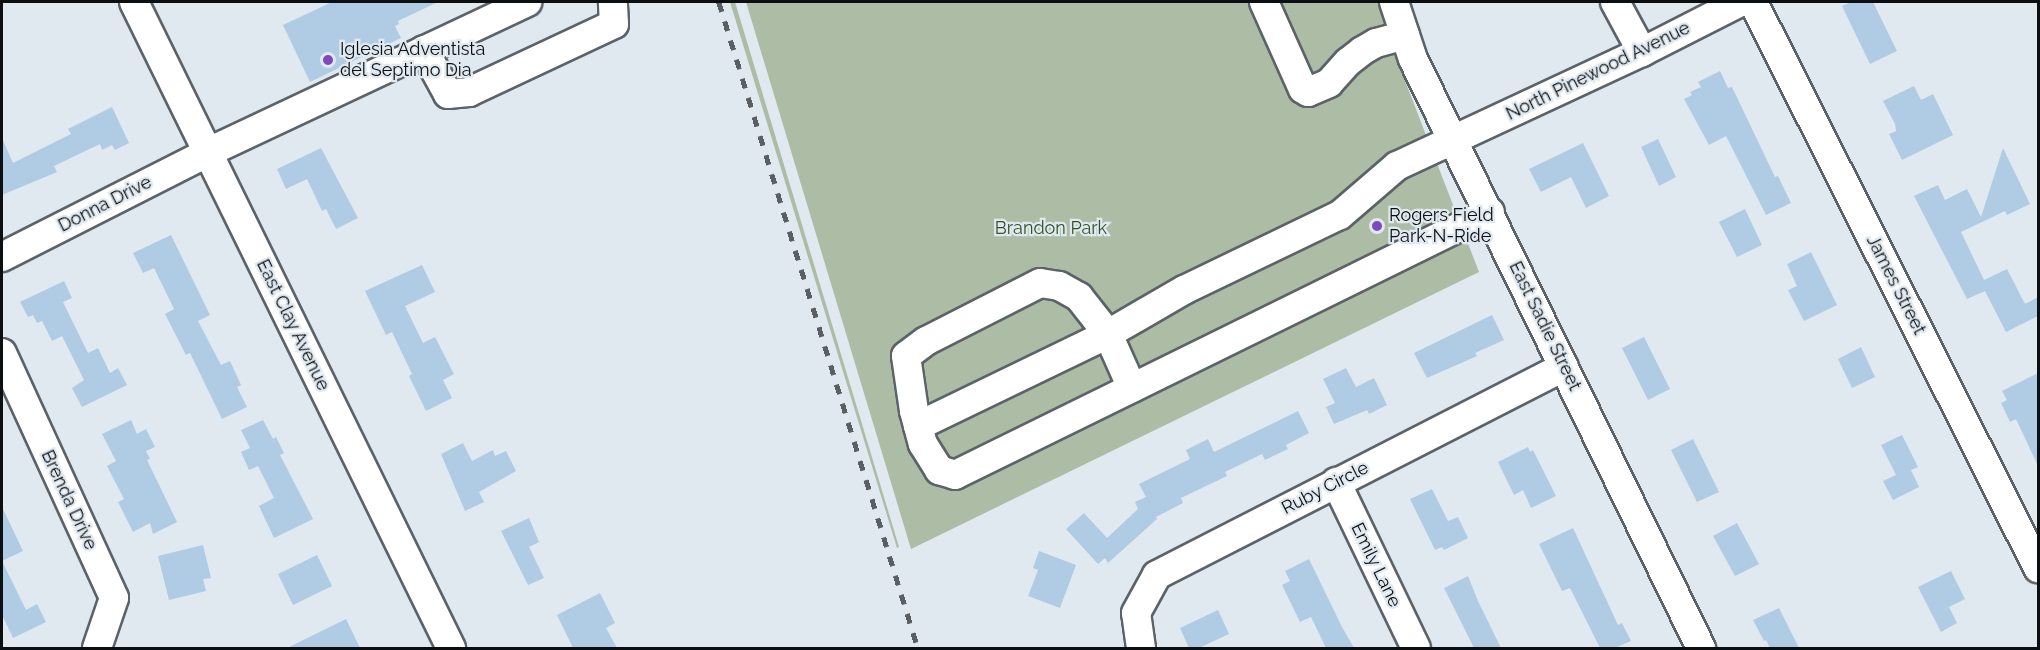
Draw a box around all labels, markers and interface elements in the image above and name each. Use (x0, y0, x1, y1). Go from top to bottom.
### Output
street label: North Pinewood Avenue (1502, 17, 1694, 125)
place label: Iglesia Adventista del Septimo Dia (340, 39, 486, 82)
marker: Iglesia Adventista del Septimo Dia (321, 53, 335, 67)
street label: Donna Drive (55, 171, 155, 237)
place label: Rogers Field Park-N-Ride (1389, 205, 1494, 248)
park label: Brandon Park (995, 217, 1107, 239)
marker: Rogers Field Park-N-Ride (1370, 219, 1384, 233)
street label: James Street (1862, 232, 1930, 338)
street label: East Clay Avenue (252, 255, 334, 395)
street label: East Sadie Street (1504, 258, 1586, 394)
street label: Brenda Drive (36, 447, 102, 553)
street label: Ruby Circle (1278, 457, 1372, 519)
street label: Emily Lane (1346, 519, 1406, 611)

